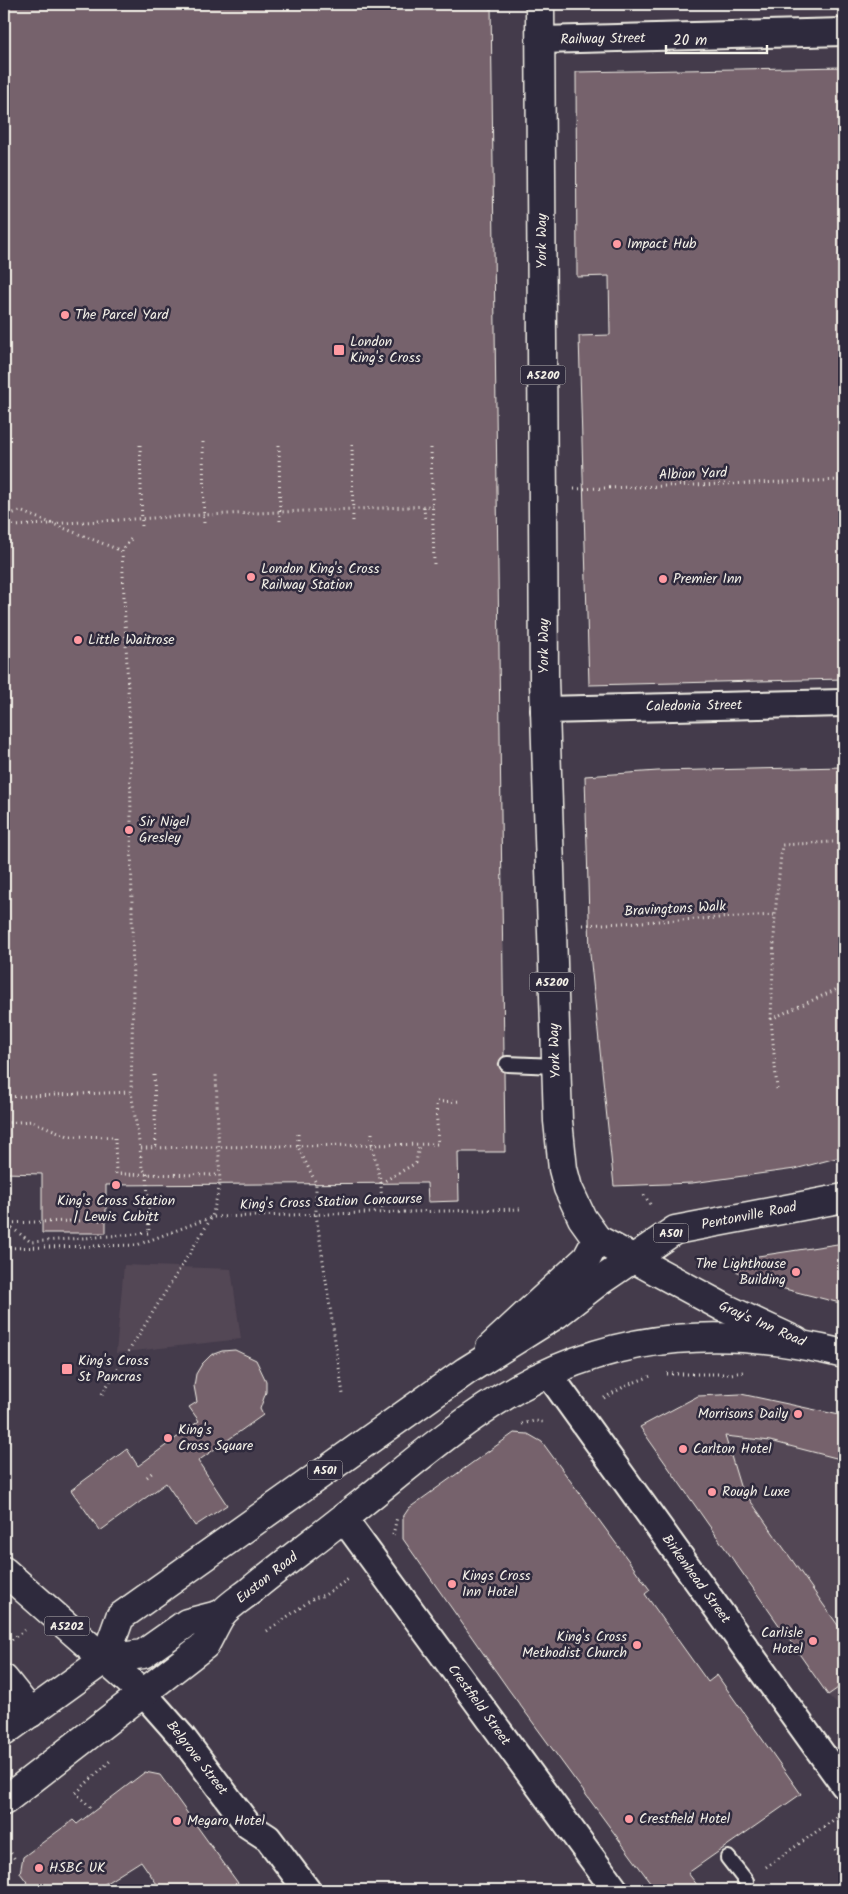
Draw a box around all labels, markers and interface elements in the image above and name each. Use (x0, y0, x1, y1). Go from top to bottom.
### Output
scale bar (666, 22, 767, 54)
street label: Railway Street (560, 27, 646, 51)
text: 20 m (673, 29, 707, 53)
street label: York Way (531, 213, 553, 269)
place label: Impact Hub (627, 233, 697, 255)
marker: Impact Hub (611, 238, 623, 250)
place label: The Parcel Yard (75, 304, 170, 326)
marker: The Parcel Yard (59, 309, 71, 321)
place label: London King's Cross (350, 331, 421, 369)
marker: London King's Cross (332, 343, 346, 357)
road number: A5200 (520, 366, 566, 384)
street label: Albion Yard (658, 462, 729, 486)
place label: London King's Cross Railway Station (261, 558, 380, 596)
place label: Premier Inn (673, 568, 742, 590)
marker: London King's Cross Railway Station (245, 571, 257, 583)
marker: Premier Inn (657, 573, 669, 585)
street label: York Way (533, 618, 555, 674)
place label: Little Waitrose (88, 629, 175, 651)
marker: Little Waitrose (72, 634, 84, 646)
street label: Caledonia Street (646, 694, 743, 718)
place label: Sir Nigel Gresley (139, 811, 190, 849)
marker: Sir Nigel Gresley (123, 824, 135, 836)
street label: Bravingtons Walk (624, 895, 727, 923)
road number: A5200 (530, 972, 574, 992)
street label: York Way (543, 1023, 567, 1079)
marker: King's Cross Station | Lewis Cubitt (110, 1179, 122, 1191)
street label: King's Cross Station Concourse (240, 1188, 423, 1216)
place label: King's Cross Station | Lewis Cubitt (57, 1190, 175, 1228)
street label: Pentonville Road (699, 1196, 800, 1236)
road number: A501 (654, 1224, 688, 1242)
place label: The Lighthouse Building (696, 1253, 787, 1291)
marker: The Lighthouse Building (790, 1266, 802, 1278)
street label: Gray's Inn Road (715, 1295, 810, 1353)
place label: King's Cross St Pancras (78, 1350, 149, 1388)
marker: King's Cross St Pancras (60, 1362, 74, 1376)
place label: Morrisons Daily (698, 1403, 788, 1425)
marker: Morrisons Daily (792, 1408, 804, 1420)
place label: King's Cross Square (178, 1419, 254, 1457)
marker: King's Cross Square (162, 1432, 174, 1444)
place label: Carlton Hotel (693, 1438, 772, 1460)
marker: Carlton Hotel (677, 1443, 689, 1455)
road number: A501 (308, 1460, 342, 1480)
place label: Rough Luxe (722, 1481, 790, 1503)
marker: Rough Luxe (706, 1486, 718, 1498)
street label: Birkenhead Street (656, 1530, 736, 1629)
street label: Euston Road (231, 1546, 304, 1609)
place label: Kings Cross Inn Hotel (462, 1565, 531, 1603)
marker: Kings Cross Inn Hotel (446, 1578, 458, 1590)
road number: A5202 (44, 1616, 90, 1635)
place label: Carlisle Hotel (761, 1622, 804, 1660)
place label: King's Cross Methodist Church (522, 1626, 627, 1664)
marker: Carlisle Hotel (807, 1635, 819, 1647)
marker: King's Cross Methodist Church (631, 1639, 643, 1651)
street label: Crestfield Street (442, 1660, 516, 1751)
street label: Belgrove Street (161, 1716, 234, 1801)
place label: Crestfield Hotel (639, 1808, 731, 1830)
place label: Megaro Hotel (187, 1810, 266, 1832)
marker: Crestfield Hotel (623, 1813, 635, 1825)
marker: Megaro Hotel (171, 1815, 183, 1827)
place label: HSBC UK (49, 1857, 106, 1879)
marker: HSBC UK (33, 1862, 45, 1874)

